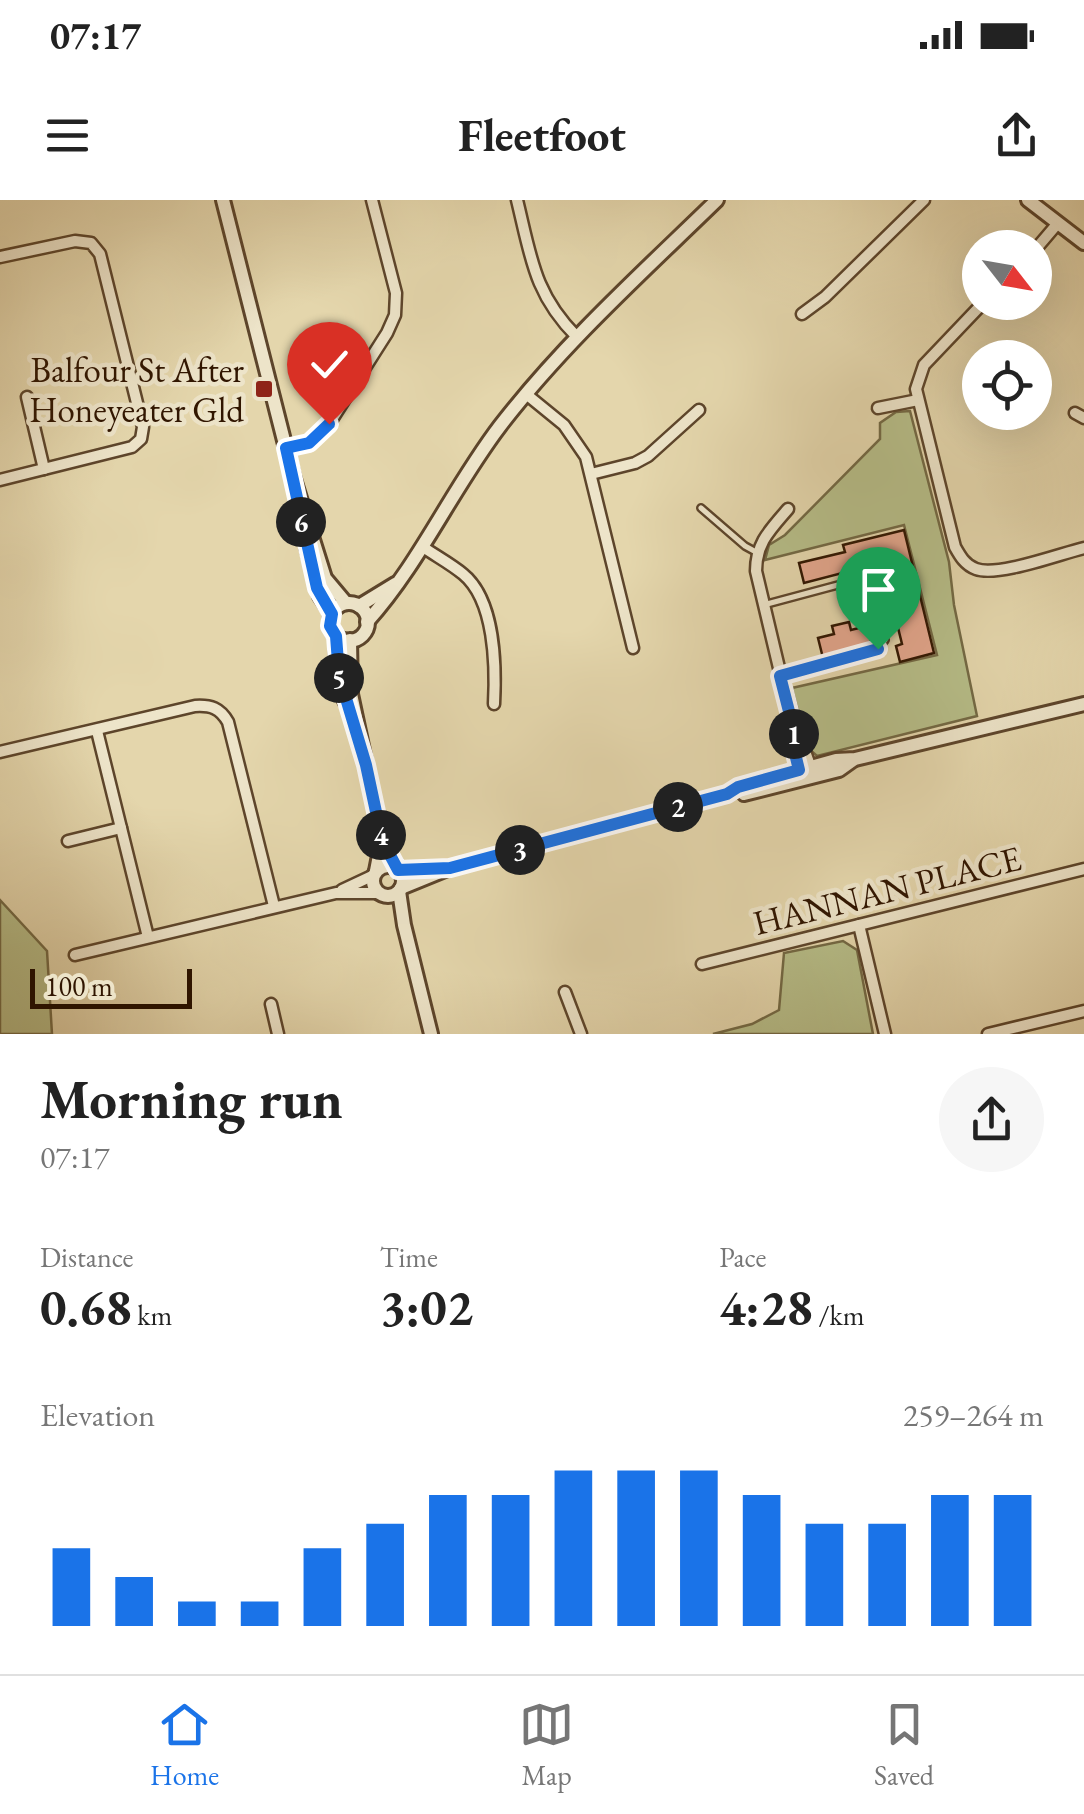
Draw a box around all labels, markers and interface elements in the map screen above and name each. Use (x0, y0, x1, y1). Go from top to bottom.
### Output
text: 07:17 (50, 11, 141, 60)
text: Fleetfoot (458, 106, 626, 164)
icon: menu (40, 108, 95, 163)
icon: share (989, 108, 1044, 163)
north arrow (962, 230, 1052, 320)
map controls (962, 230, 1052, 430)
pin (287, 322, 372, 425)
icon: check (302, 337, 357, 392)
button: locate (962, 340, 1052, 430)
place label: Balfour St After Honeyeater Gld (29, 347, 244, 432)
marker: Balfour St After Honeyeater Gld (253, 378, 275, 400)
pin: 6 (276, 497, 326, 547)
text: 6 (294, 504, 308, 540)
pin (836, 547, 921, 650)
icon: arrive (851, 562, 906, 617)
pin: 5 (314, 653, 364, 703)
text: 5 (332, 660, 346, 696)
pin: 1 (769, 709, 819, 759)
text: 1 (787, 716, 801, 752)
pin: 2 (653, 782, 703, 832)
text: 2 (671, 789, 685, 825)
pin: 4 (356, 810, 406, 860)
text: 4 (374, 817, 388, 853)
pin: 3 (495, 825, 545, 875)
text: 3 (513, 832, 527, 868)
street label: HANNAN PLACE (748, 835, 1026, 945)
scale bar (30, 964, 192, 1008)
text: 100 m (45, 968, 113, 1004)
text: Morning run (40, 1063, 343, 1134)
button: share (939, 1067, 1044, 1172)
text: 07:17 (40, 1136, 109, 1178)
text: Distance (40, 1239, 134, 1275)
text: Time (380, 1239, 438, 1275)
text: Pace (719, 1239, 766, 1275)
text: 0.68 (40, 1275, 132, 1340)
text: 3:02 (380, 1275, 473, 1340)
text: 4:28 (719, 1275, 813, 1340)
text: km (132, 1297, 172, 1333)
text: /km (813, 1297, 864, 1333)
text: Elevation (40, 1394, 155, 1436)
text: 259–264 m (903, 1394, 1044, 1436)
tab: Home (150, 1697, 219, 1793)
tab: Map (519, 1697, 574, 1793)
tab: Saved (874, 1697, 934, 1793)

